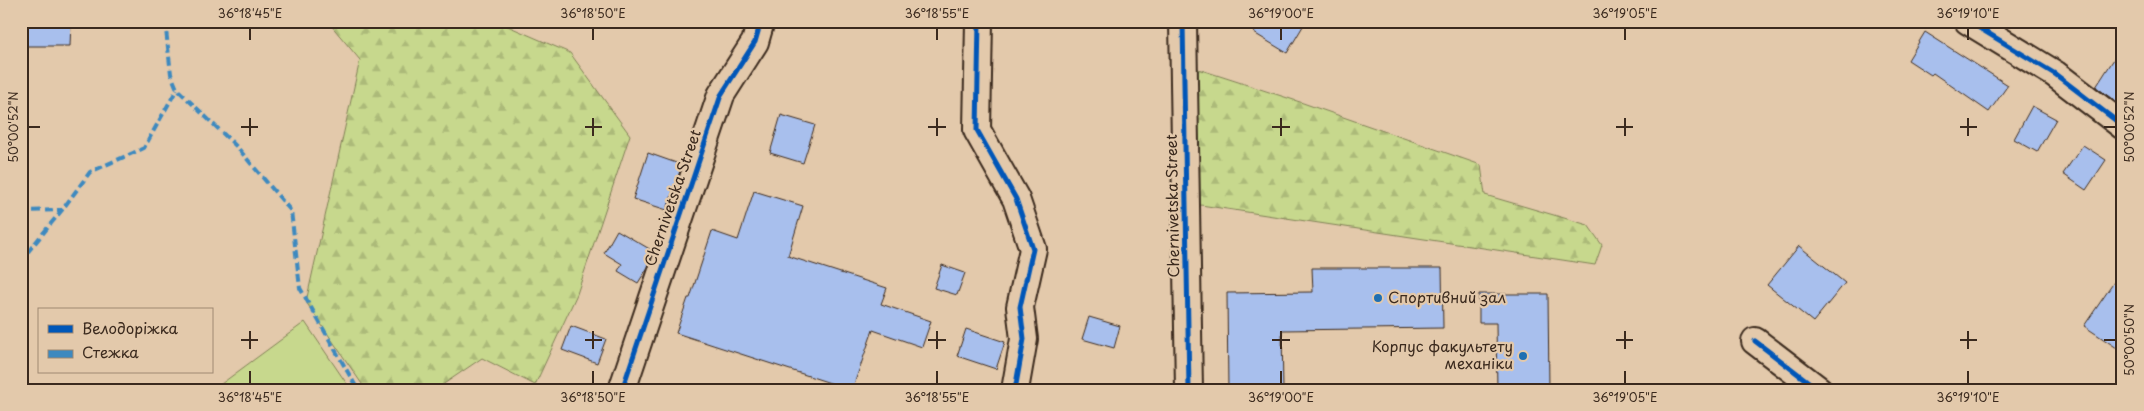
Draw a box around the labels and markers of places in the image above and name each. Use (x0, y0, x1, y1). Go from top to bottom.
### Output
place label: Спортивний зал (1388, 285, 1506, 308)
marker: Спортивний зал (1372, 292, 1384, 304)
place label: Корпус факультету механіки (1371, 334, 1513, 374)
marker: Корпус факультету механіки (1517, 350, 1529, 362)

